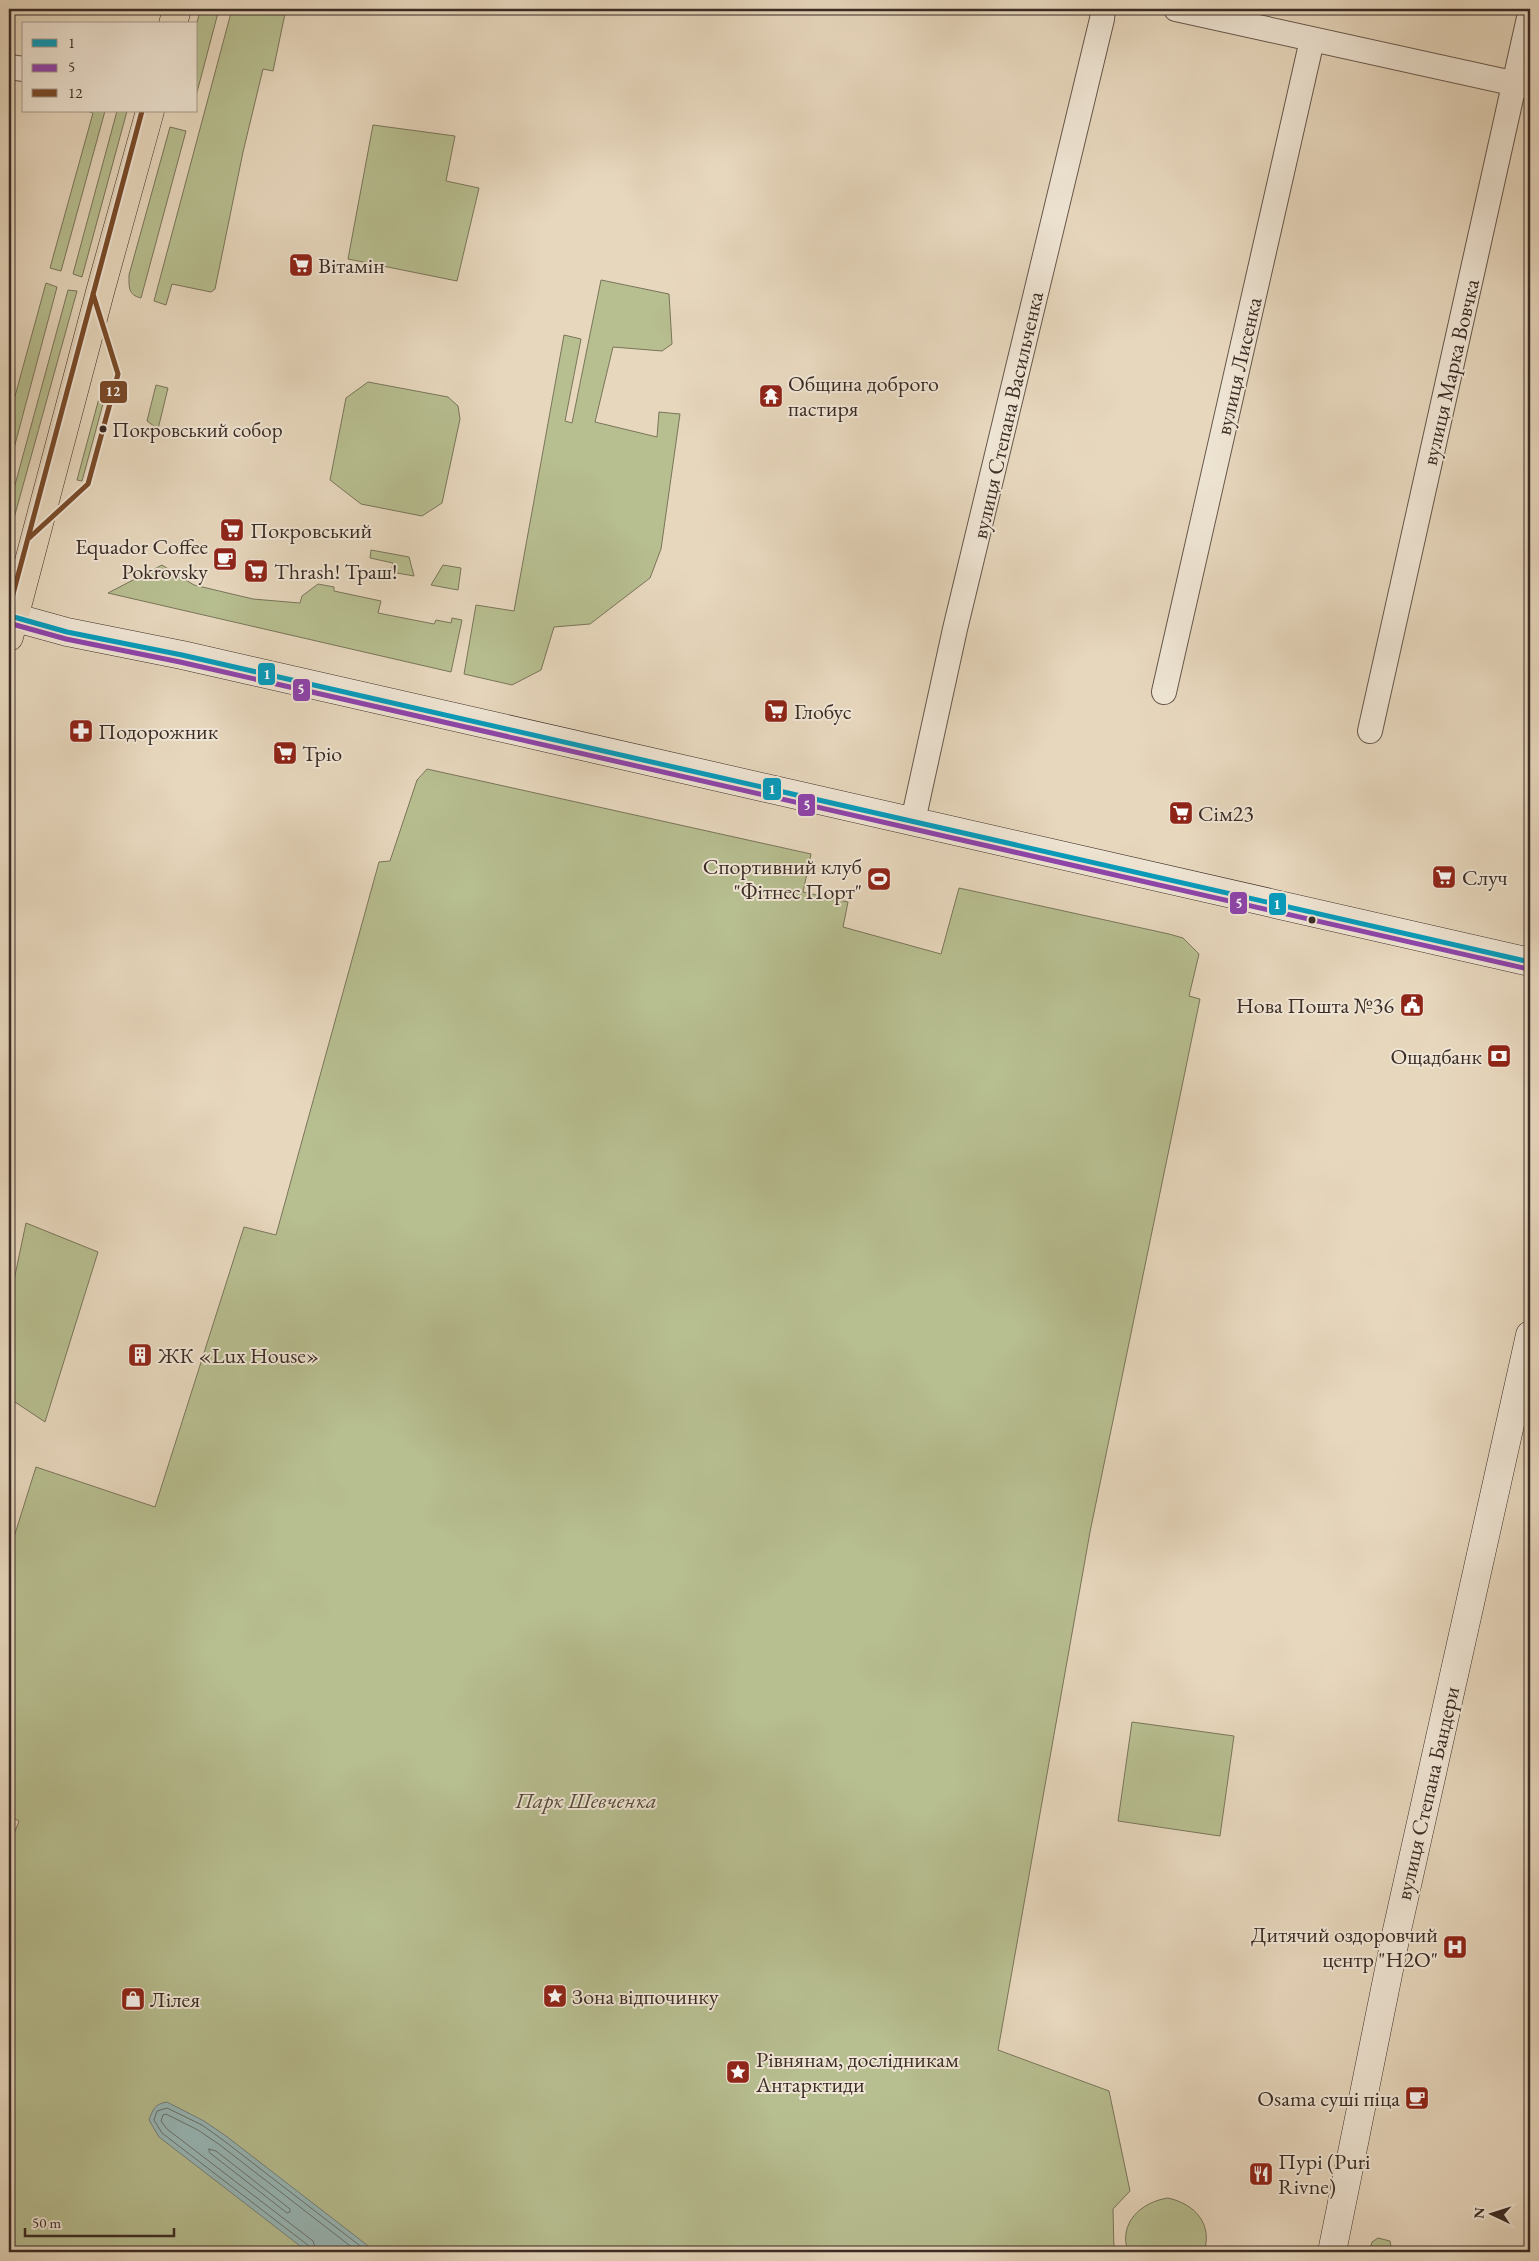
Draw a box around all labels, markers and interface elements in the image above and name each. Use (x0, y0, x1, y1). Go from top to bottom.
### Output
legend (22, 22, 198, 112)
text: 1 (68, 33, 75, 52)
text: 5 (68, 57, 75, 76)
text: 12 (68, 83, 83, 102)
place label: Вітамін (318, 251, 385, 280)
supermarket icon: Вітамін (288, 252, 314, 278)
street label: вулиця Марка Вовчка (1415, 276, 1486, 468)
street label: вулиця Степана Васильченка (965, 288, 1050, 542)
street label: вулиця Лисенка (1209, 294, 1268, 438)
place label: Община доброго пастиря (788, 369, 939, 423)
line badge: 12 (99, 380, 128, 404)
text: 12 (106, 382, 121, 400)
temple icon: Община доброго пастиря (758, 383, 784, 409)
place label: Покровський собор (112, 416, 283, 443)
marker: Покровський собор (98, 424, 108, 434)
place label: Покровський (250, 516, 373, 545)
supermarket icon: Покровський (219, 517, 245, 543)
place label: Equador Coffee Pokrovsky (75, 532, 208, 586)
cafe icon: Equador Coffee Pokrovsky (212, 546, 238, 572)
place label: Thrash! Траш! (274, 557, 398, 586)
supermarket icon: Thrash! Траш! (243, 558, 269, 584)
line badge: 1 (257, 662, 276, 686)
text: 1 (263, 665, 271, 683)
line badge: 5 (292, 678, 311, 702)
text: 5 (297, 680, 305, 698)
place label: Глобус (794, 697, 852, 726)
supermarket icon: Глобус (763, 698, 789, 724)
place label: Подорожник (98, 717, 219, 746)
pharmacy icon: Подорожник (68, 718, 94, 744)
place label: Тріо (302, 739, 342, 768)
supermarket icon: Тріо (272, 740, 298, 766)
line badge: 1 (762, 777, 782, 801)
text: 1 (768, 780, 776, 798)
line badge: 5 (797, 793, 816, 817)
text: 5 (803, 796, 811, 814)
place label: Сім23 (1198, 799, 1254, 828)
supermarket icon: Сім23 (1168, 800, 1194, 826)
place label: Спортивний клуб "Фітнес Порт" (703, 852, 862, 906)
place label: Случ (1462, 863, 1508, 892)
supermarket icon: Случ (1431, 864, 1457, 890)
sports icon: Спортивний клуб "Фітнес Порт" (866, 866, 892, 892)
line badge: 5 (1229, 891, 1248, 915)
line badge: 1 (1268, 892, 1287, 916)
text: 5 (1235, 894, 1243, 912)
text: 1 (1273, 895, 1281, 913)
unlabelled marker (1307, 915, 1317, 925)
place label: Нова Пошта №36 (1236, 991, 1394, 1020)
public building icon: Нова Пошта №36 (1399, 992, 1425, 1018)
place label: Ощадбанк (1390, 1042, 1482, 1071)
bank icon: Ощадбанк (1486, 1043, 1512, 1069)
place label: ЖК «Lux House» (157, 1341, 319, 1370)
building icon: ЖК «Lux House» (127, 1342, 153, 1368)
street label: вулиця Степана Бандери (1389, 1683, 1466, 1903)
park label: Парк Шевченка (514, 1786, 657, 1815)
place label: Дитячий оздоровчий центр "H2O" (1251, 1920, 1438, 1974)
hospital icon: Дитячий оздоровчий центр "H2O" (1442, 1934, 1468, 1960)
place label: Зона відпочинку (572, 1982, 719, 2011)
place icon: Зона відпочинку (542, 1983, 568, 2009)
place label: Лілея (150, 1985, 200, 2014)
shop icon: Лілея (120, 1986, 146, 2012)
place label: Рівнянам, дослідникам Антарктиди (755, 2045, 959, 2099)
place icon: Рівнянам, дослідникам Антарктиди (725, 2059, 751, 2085)
place label: Osama суші піца (1257, 2084, 1400, 2113)
cafe icon: Osama суші піца (1404, 2085, 1430, 2111)
place label: Пурі (Puri Rivne) (1278, 2147, 1370, 2201)
restaurant icon: Пурі (Puri Rivne) (1248, 2161, 1274, 2187)
north arrow (1466, 2188, 1516, 2238)
scale bar (25, 2206, 174, 2238)
text: N (1470, 2206, 1488, 2219)
text: 50 m (32, 2213, 61, 2232)

